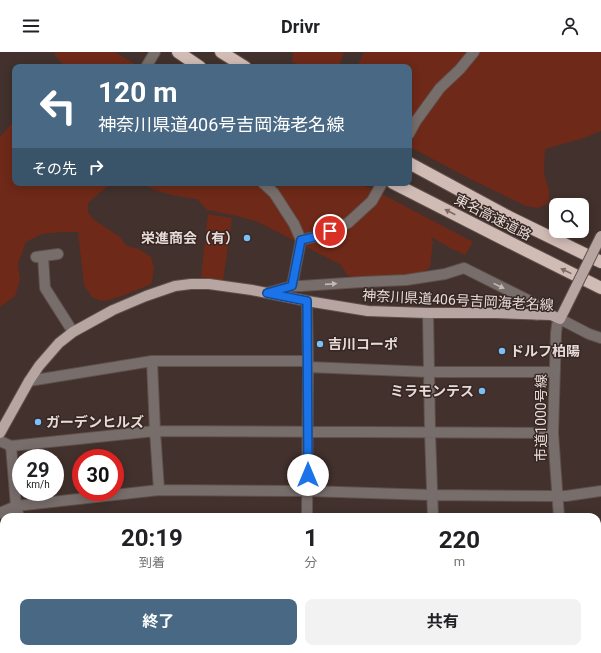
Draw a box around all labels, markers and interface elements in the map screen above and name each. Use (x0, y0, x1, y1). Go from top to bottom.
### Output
icon: menu (20, 15, 42, 37)
icon: person (559, 15, 581, 37)
text: Drivr (281, 16, 320, 37)
text: 120 m (98, 76, 177, 109)
icon: left (32, 80, 84, 132)
text: 神奈川県道406号吉岡海老名線 (98, 114, 344, 135)
icon: right (85, 156, 107, 178)
text: その先 (32, 160, 77, 178)
street label: 東名高速道路 (452, 191, 534, 243)
map controls (549, 198, 589, 238)
button: search (549, 198, 589, 238)
one-way arrow (444, 209, 456, 215)
pin (313, 214, 347, 248)
icon: arrive (319, 220, 341, 242)
place label: 栄進商会（有） (141, 230, 239, 246)
marker: 栄進商会（有） (242, 233, 252, 243)
one-way arrow (560, 267, 572, 274)
one-way arrow (325, 281, 337, 288)
one-way arrow (493, 282, 505, 289)
street label: 神奈川県道406号吉岡海老名線 (362, 287, 554, 313)
place label: 吉川コーポ (328, 336, 398, 352)
marker: 吉川コーポ (315, 339, 325, 349)
place label: ドルフ柏陽 (510, 343, 580, 359)
marker: ドルフ柏陽 (497, 346, 507, 356)
street label: 市道1000号線 (533, 374, 549, 462)
place label: ミラモンテス (390, 383, 474, 399)
marker: ミラモンテス (477, 386, 487, 396)
place label: ガーデンヒルズ (46, 414, 144, 430)
marker: ガーデンヒルズ (33, 417, 43, 427)
speed limit sign: 30 (72, 449, 124, 501)
position arrow (287, 454, 329, 496)
text: 29 (27, 458, 49, 482)
text: km/h (26, 479, 50, 490)
text: 20:19 (121, 524, 183, 552)
text: 1 (304, 524, 318, 552)
text: 220 (439, 526, 480, 554)
text: m (454, 554, 465, 569)
text: 到着 (139, 555, 165, 570)
text: 分 (304, 555, 317, 570)
button: 終了 (20, 599, 297, 645)
button: 共有 (305, 599, 581, 645)

